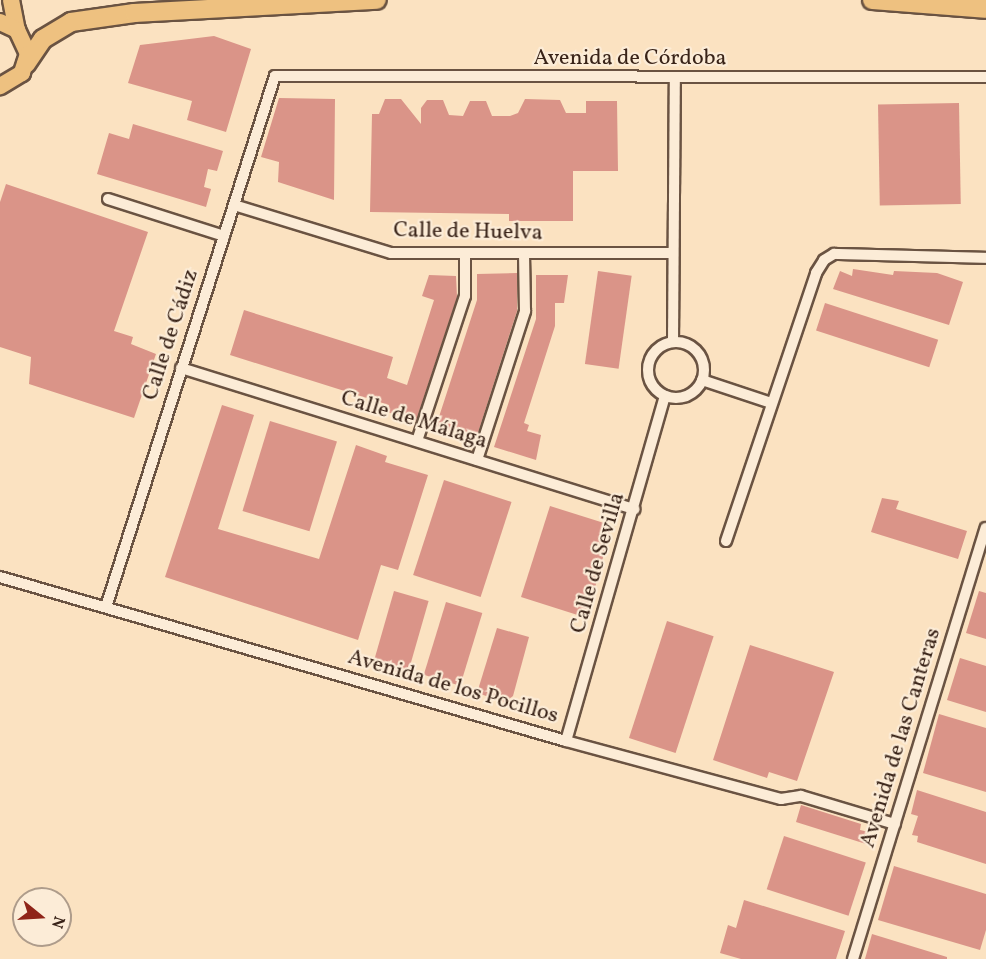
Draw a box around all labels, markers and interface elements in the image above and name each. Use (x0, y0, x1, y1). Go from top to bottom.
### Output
street label: Avenida de Córdoba (534, 46, 726, 72)
street label: Calle de Huelva (393, 218, 543, 246)
street label: Calle de Cádiz (137, 266, 205, 404)
street label: Calle de Málaga (338, 385, 490, 455)
street label: Calle de Sevilla (565, 490, 631, 636)
street label: Avenida de las Canteras (855, 625, 947, 851)
street label: Avenida de los Pocillos (345, 644, 561, 730)
north arrow (12, 887, 72, 947)
text: N (45, 913, 69, 931)

